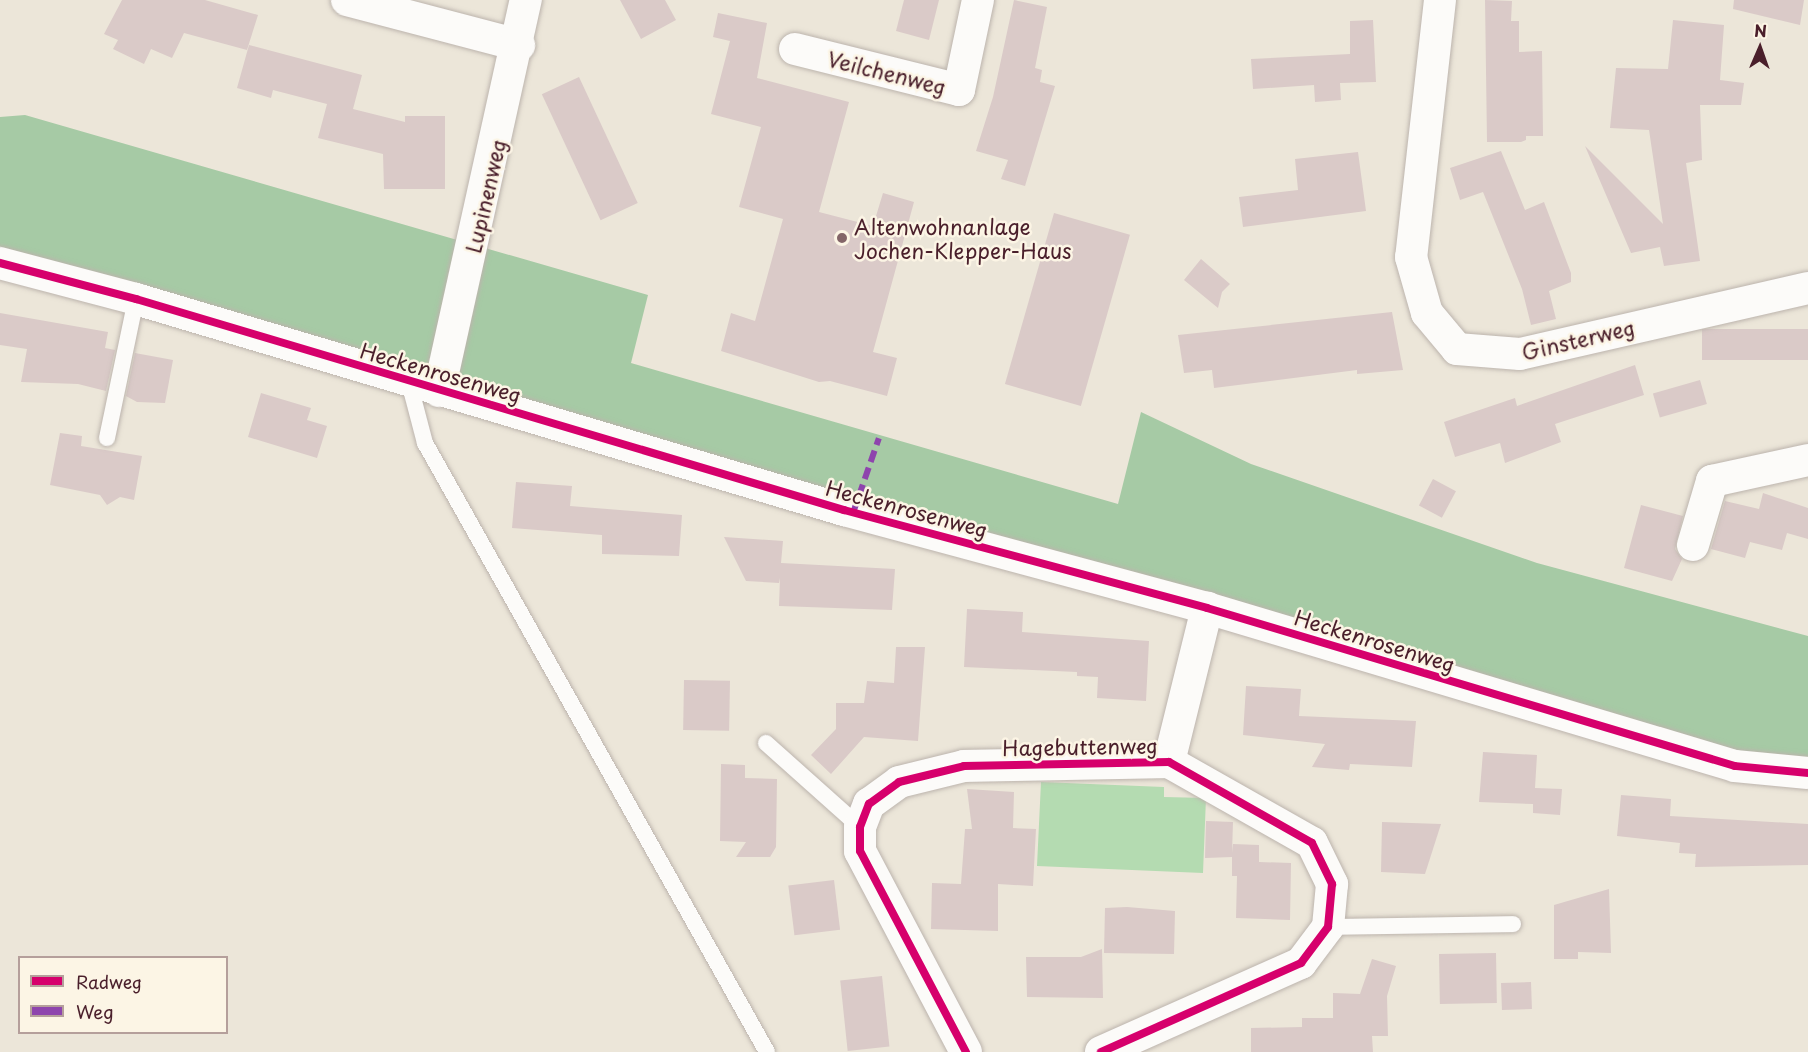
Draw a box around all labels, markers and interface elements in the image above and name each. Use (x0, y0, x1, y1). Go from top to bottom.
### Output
north arrow (1730, 18, 1790, 78)
text: N (1754, 18, 1767, 42)
street label: Veilchenweg (825, 45, 949, 99)
street label: Lupinenweg (460, 137, 510, 255)
place label: Altenwohnanlage Jochen-Klepper-Haus (854, 213, 1072, 263)
marker: Altenwohnanlage Jochen-Klepper-Haus (835, 231, 849, 245)
street label: Ginsterweg (1519, 314, 1637, 364)
street label: Heckenrosenweg (357, 337, 525, 407)
street label: Heckenrosenweg (823, 474, 991, 542)
street label: Heckenrosenweg (1292, 604, 1458, 676)
street label: Hagebuttenweg (1002, 732, 1158, 760)
legend (18, 956, 228, 1034)
text: Radweg (76, 968, 142, 995)
text: Weg (76, 998, 114, 1025)

